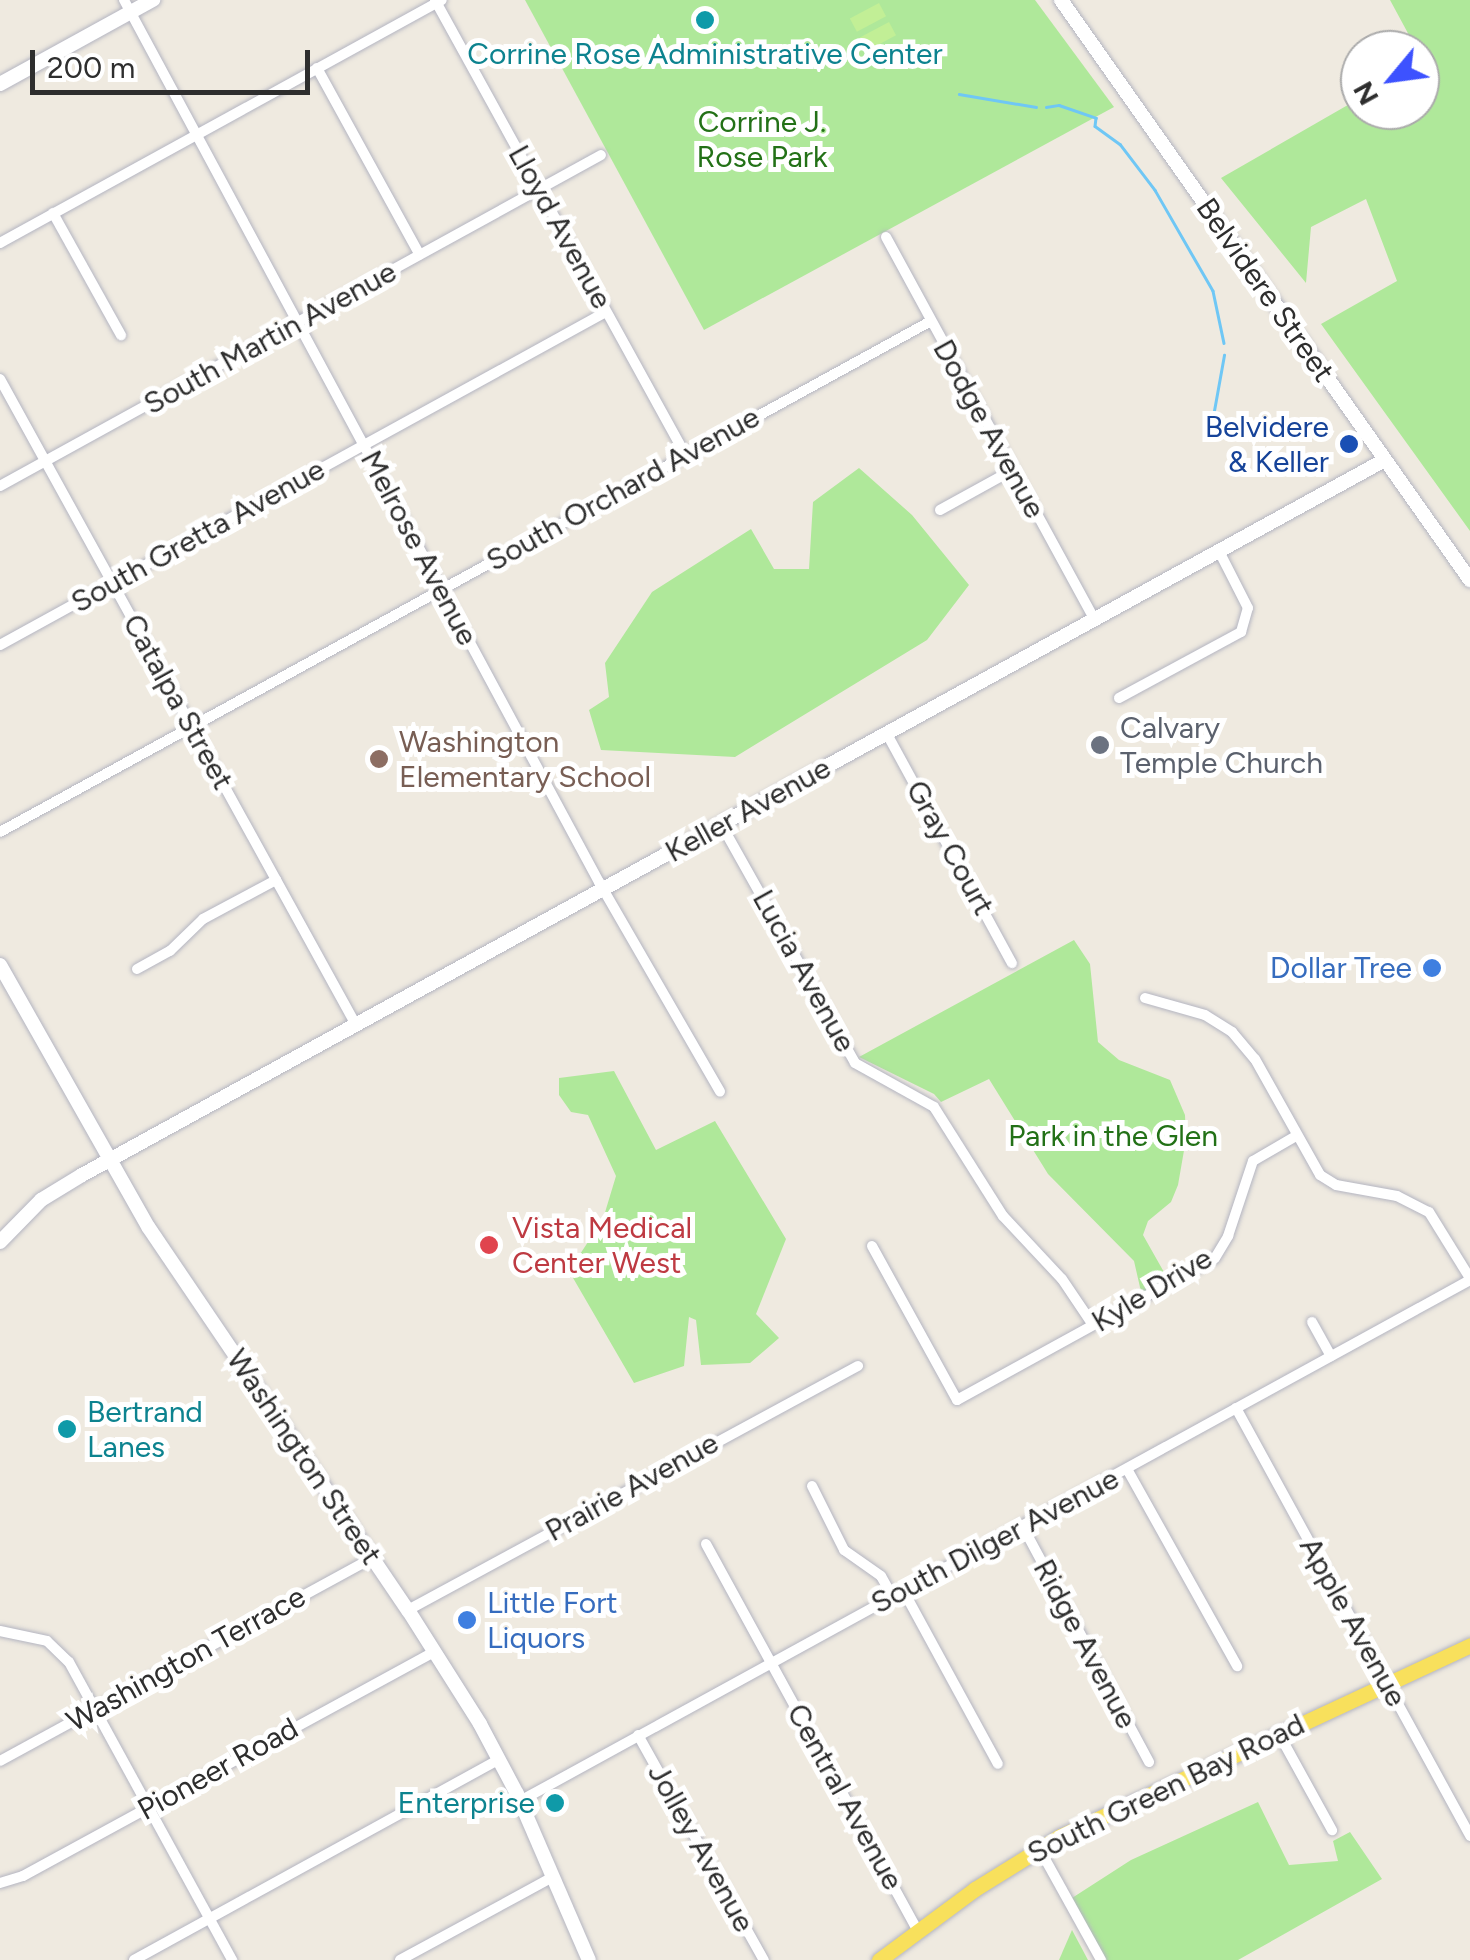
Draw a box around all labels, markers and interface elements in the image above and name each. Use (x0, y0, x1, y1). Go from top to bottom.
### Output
marker: Corrine Rose Administrative Center (694, 9, 716, 31)
scale bar (35, 30, 315, 92)
north arrow (1340, 30, 1440, 130)
place label: Corrine Rose Administrative Center (467, 36, 943, 72)
text: 200 m (47, 49, 135, 86)
text: N (1345, 76, 1386, 111)
park label: Corrine J. Rose Park (696, 104, 828, 174)
street label: Lloyd Avenue (500, 139, 620, 315)
street label: Belvidere Street (1188, 191, 1342, 389)
street label: South Martin Avenue (138, 254, 402, 422)
street label: Dodge Avenue (925, 333, 1053, 525)
street label: South Orchard Avenue (480, 399, 766, 579)
place label: Belvidere & Keller (1205, 409, 1329, 480)
marker: Belvidere & Keller (1338, 433, 1360, 455)
street label: Melrose Avenue (353, 445, 485, 651)
street label: South Gretta Avenue (65, 451, 331, 621)
street label: Catalpa Street (115, 608, 241, 796)
place label: Calvary Temple Church (1120, 710, 1323, 780)
place label: Washington Elementary School (399, 724, 651, 794)
marker: Calvary Temple Church (1089, 734, 1111, 756)
marker: Washington Elementary School (368, 748, 390, 770)
street label: Keller Avenue (659, 750, 837, 870)
street label: Gray Court (898, 774, 1002, 922)
street label: Lucia Avenue (745, 884, 863, 1058)
place label: Dollar Tree (1270, 950, 1412, 986)
marker: Dollar Tree (1421, 957, 1443, 979)
park label: Park in the Glen (1008, 1118, 1218, 1154)
place label: Vista Medical Center West (512, 1210, 692, 1280)
marker: Vista Medical Center West (476, 1232, 502, 1258)
street label: Kyle Drive (1085, 1240, 1219, 1340)
street label: Washington Street (219, 1343, 389, 1571)
place label: Bertrand Lanes (87, 1394, 203, 1464)
marker: Bertrand Lanes (56, 1418, 78, 1440)
street label: Prairie Avenue (539, 1425, 725, 1549)
street label: South Dilger Avenue (865, 1460, 1125, 1622)
street label: Apple Avenue (1292, 1531, 1414, 1713)
street label: Ridge Avenue (1025, 1553, 1145, 1735)
street label: Washington Terrace (61, 1579, 311, 1739)
place label: Little Fort Liquors (487, 1585, 618, 1656)
marker: Little Fort Liquors (456, 1609, 478, 1631)
street label: Central Avenue (779, 1698, 911, 1896)
street label: South Green Bay Road (1022, 1706, 1310, 1872)
street label: Pioneer Road (132, 1710, 304, 1828)
street label: Jolley Avenue (640, 1758, 762, 1938)
place label: Enterprise (398, 1785, 535, 1821)
marker: Enterprise (544, 1792, 566, 1814)

